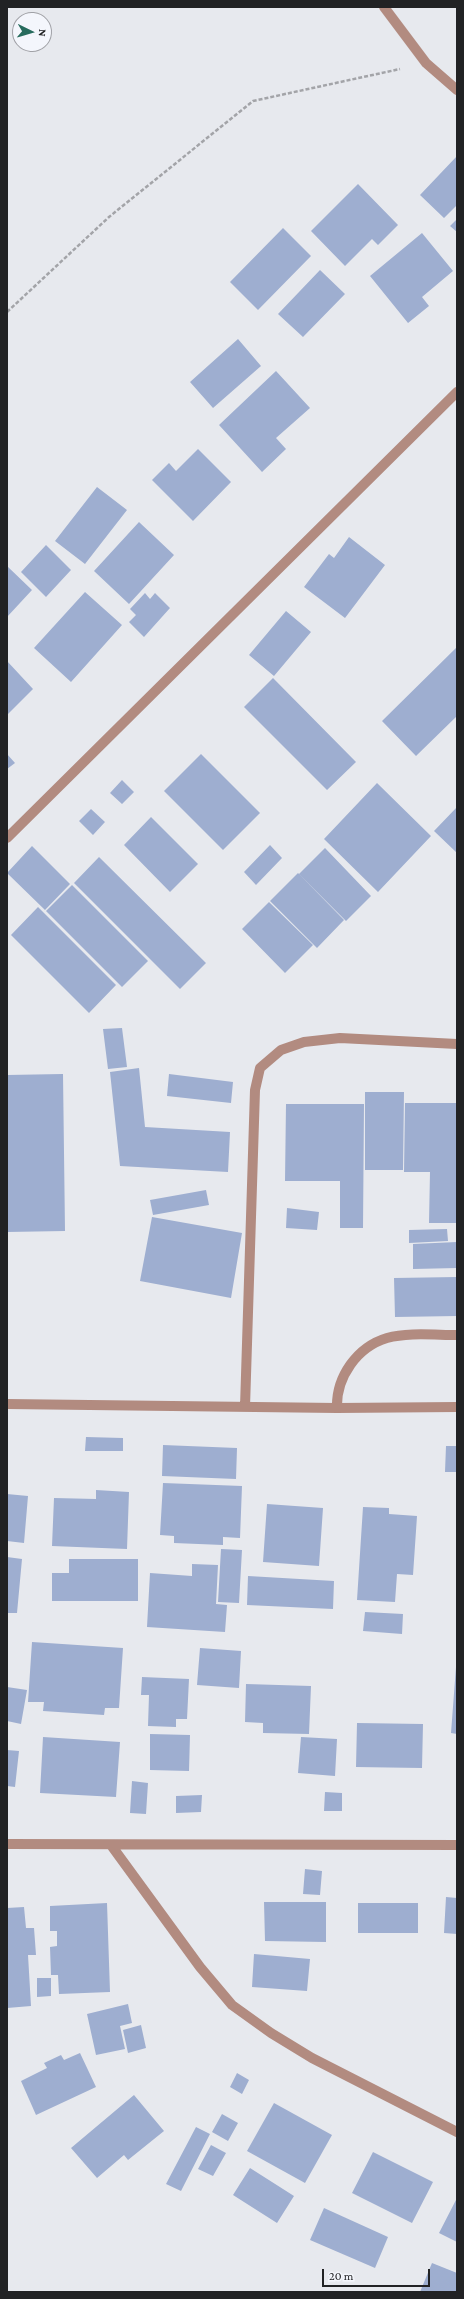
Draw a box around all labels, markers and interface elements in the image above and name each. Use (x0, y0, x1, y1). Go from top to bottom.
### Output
north arrow (12, 12, 52, 52)
text: N (37, 29, 49, 37)
scale bar (324, 2261, 432, 2287)
text: 20 m (329, 2269, 353, 2283)

